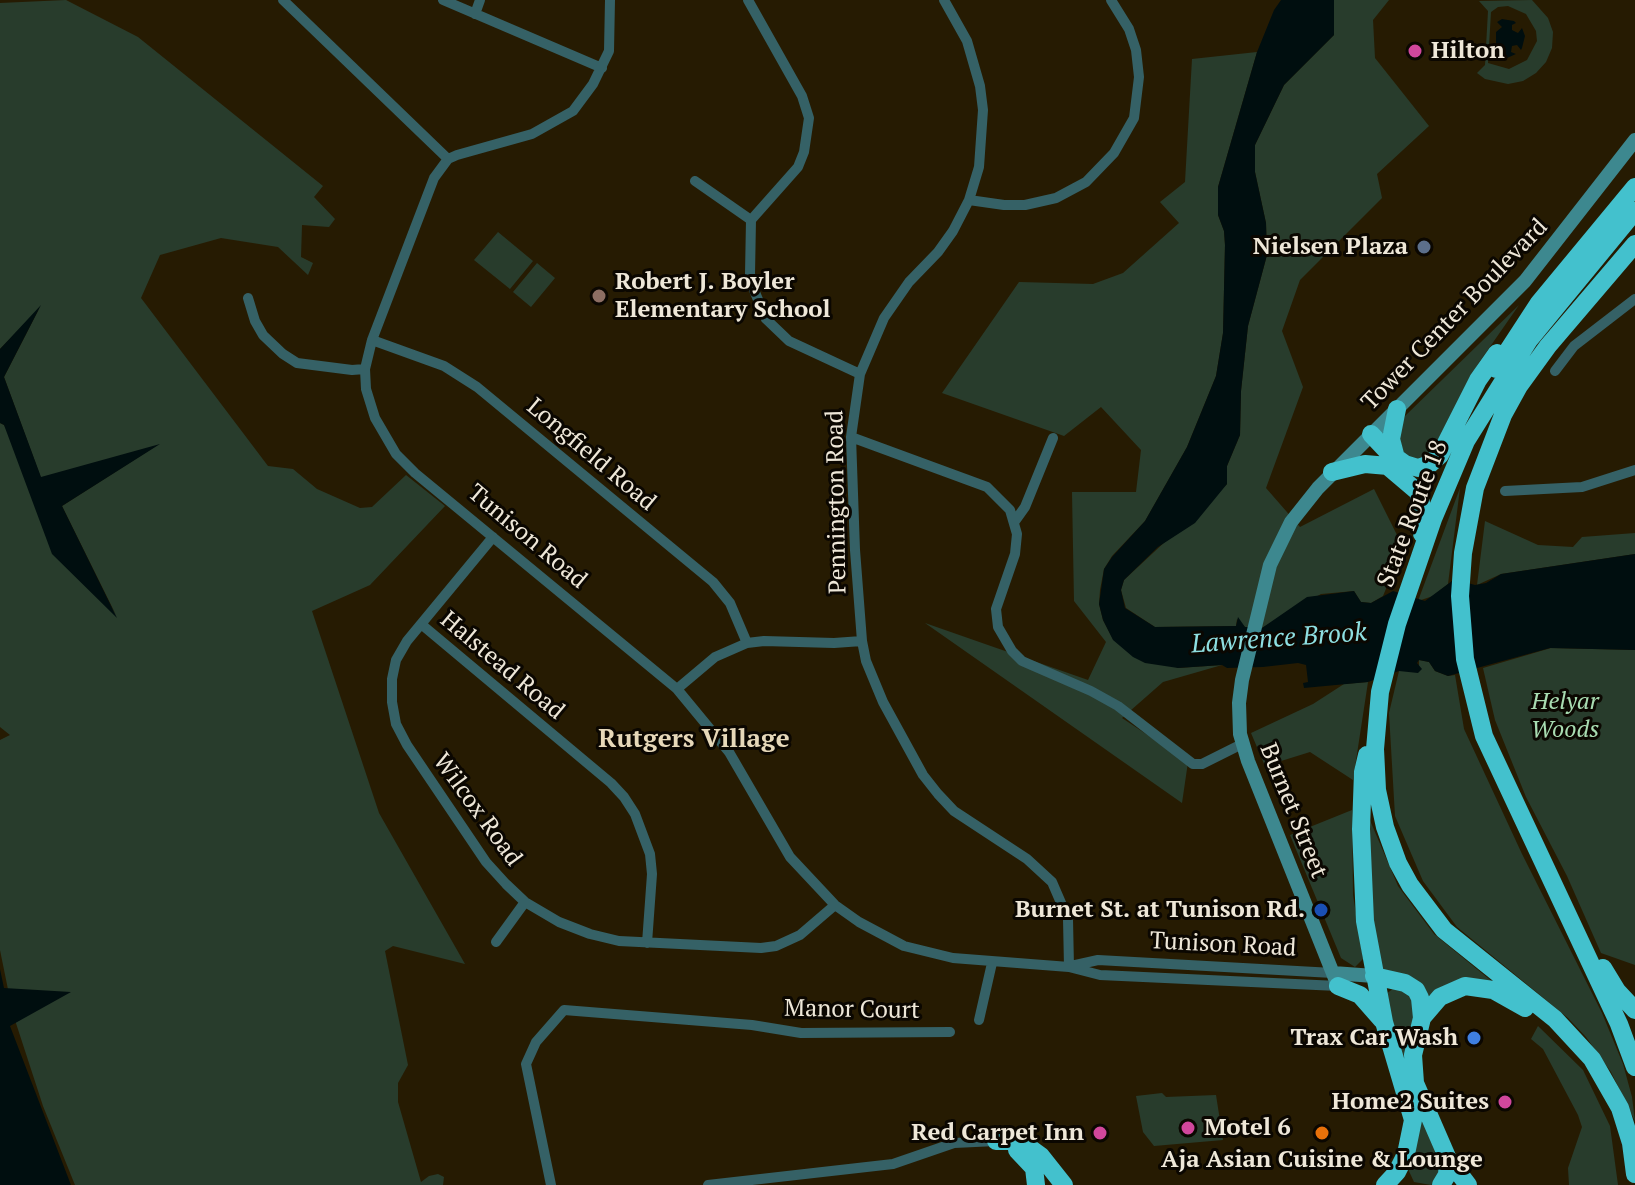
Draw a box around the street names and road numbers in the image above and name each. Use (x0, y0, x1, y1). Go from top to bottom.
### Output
street label: Tower Center Boulevard (1356, 213, 1554, 417)
street label: Longfield Road (521, 393, 661, 517)
street label: Pennington Road (821, 410, 853, 594)
street label: State Route 18 (1372, 437, 1454, 591)
street label: Tunison Road (462, 479, 592, 595)
street label: Halstead Road (434, 606, 570, 726)
street label: Burnet Street (1253, 739, 1333, 883)
street label: Wilcox Road (426, 748, 528, 872)
street label: Tunison Road (1149, 927, 1297, 963)
street label: Manor Court (784, 994, 920, 1026)

